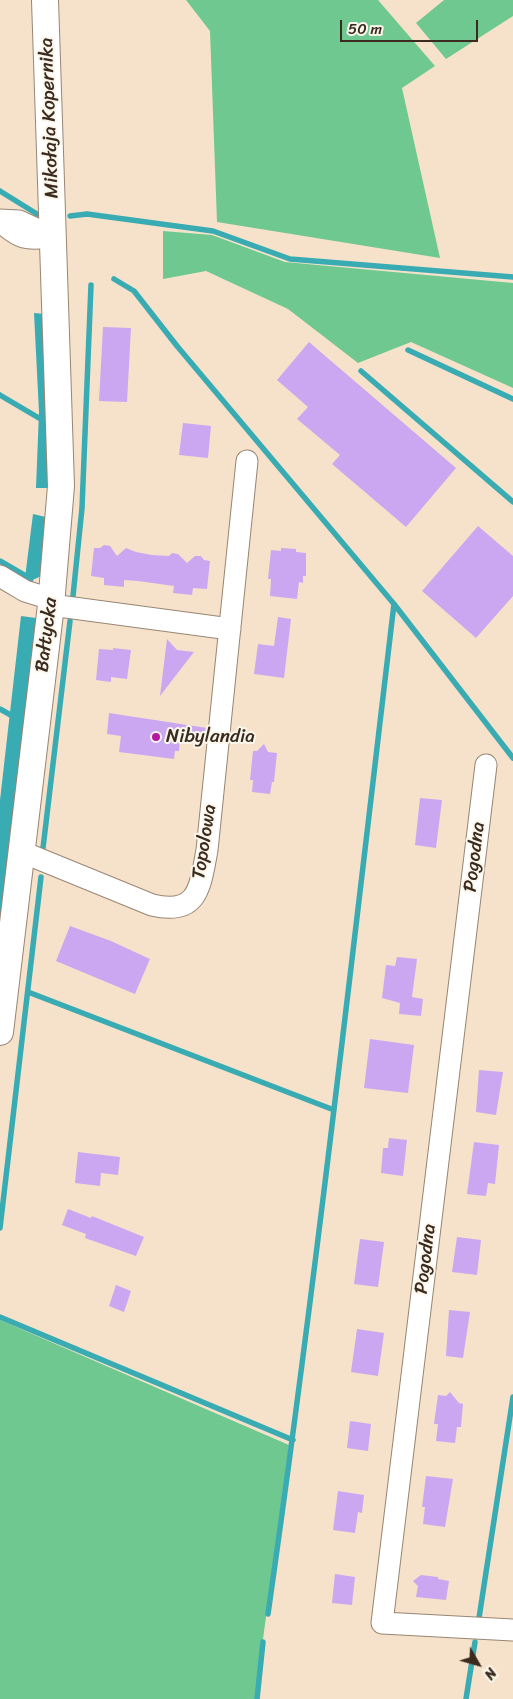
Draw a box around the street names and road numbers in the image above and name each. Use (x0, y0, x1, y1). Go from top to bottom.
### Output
street label: Mikołaja Kopernika (36, 37, 64, 199)
street label: Bałtycka (31, 596, 63, 674)
street label: Topolowa (188, 803, 222, 881)
street label: Pogodna (459, 821, 491, 893)
street label: Pogodna (410, 1223, 442, 1295)

